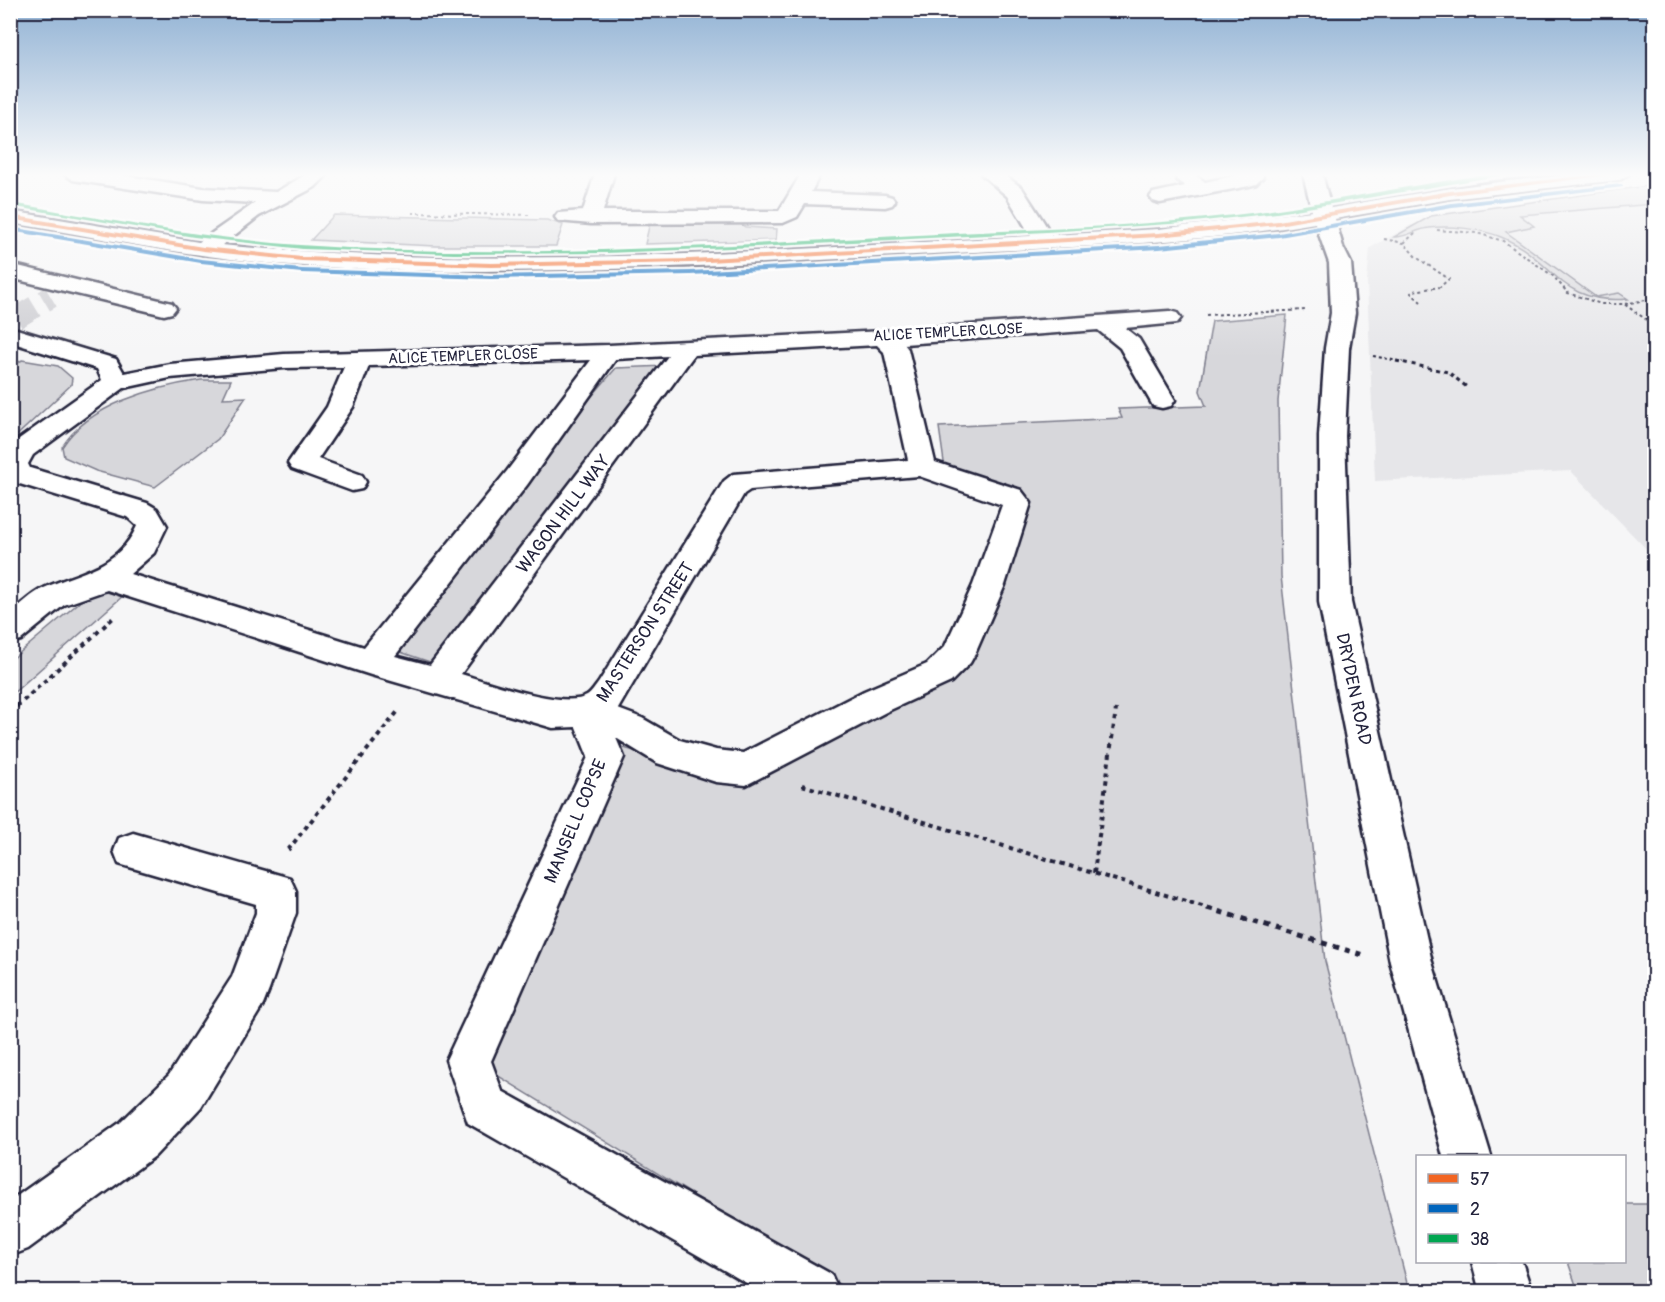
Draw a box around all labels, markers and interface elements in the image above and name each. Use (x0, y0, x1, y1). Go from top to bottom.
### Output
street label: ALICE TEMPLER CLOSE (873, 319, 1024, 346)
street label: ALICE TEMPLER CLOSE (388, 344, 538, 369)
street label: WAGON HILL WAY (511, 450, 616, 578)
street label: MASTERSON STREET (592, 558, 699, 707)
street label: DRYDEN ROAD (1330, 631, 1377, 747)
street label: MANSELL COPSE (539, 756, 612, 887)
legend (1416, 1155, 1626, 1263)
text: 57 (1470, 1168, 1490, 1191)
text: 2 (1470, 1198, 1480, 1221)
text: 38 (1470, 1228, 1489, 1251)

